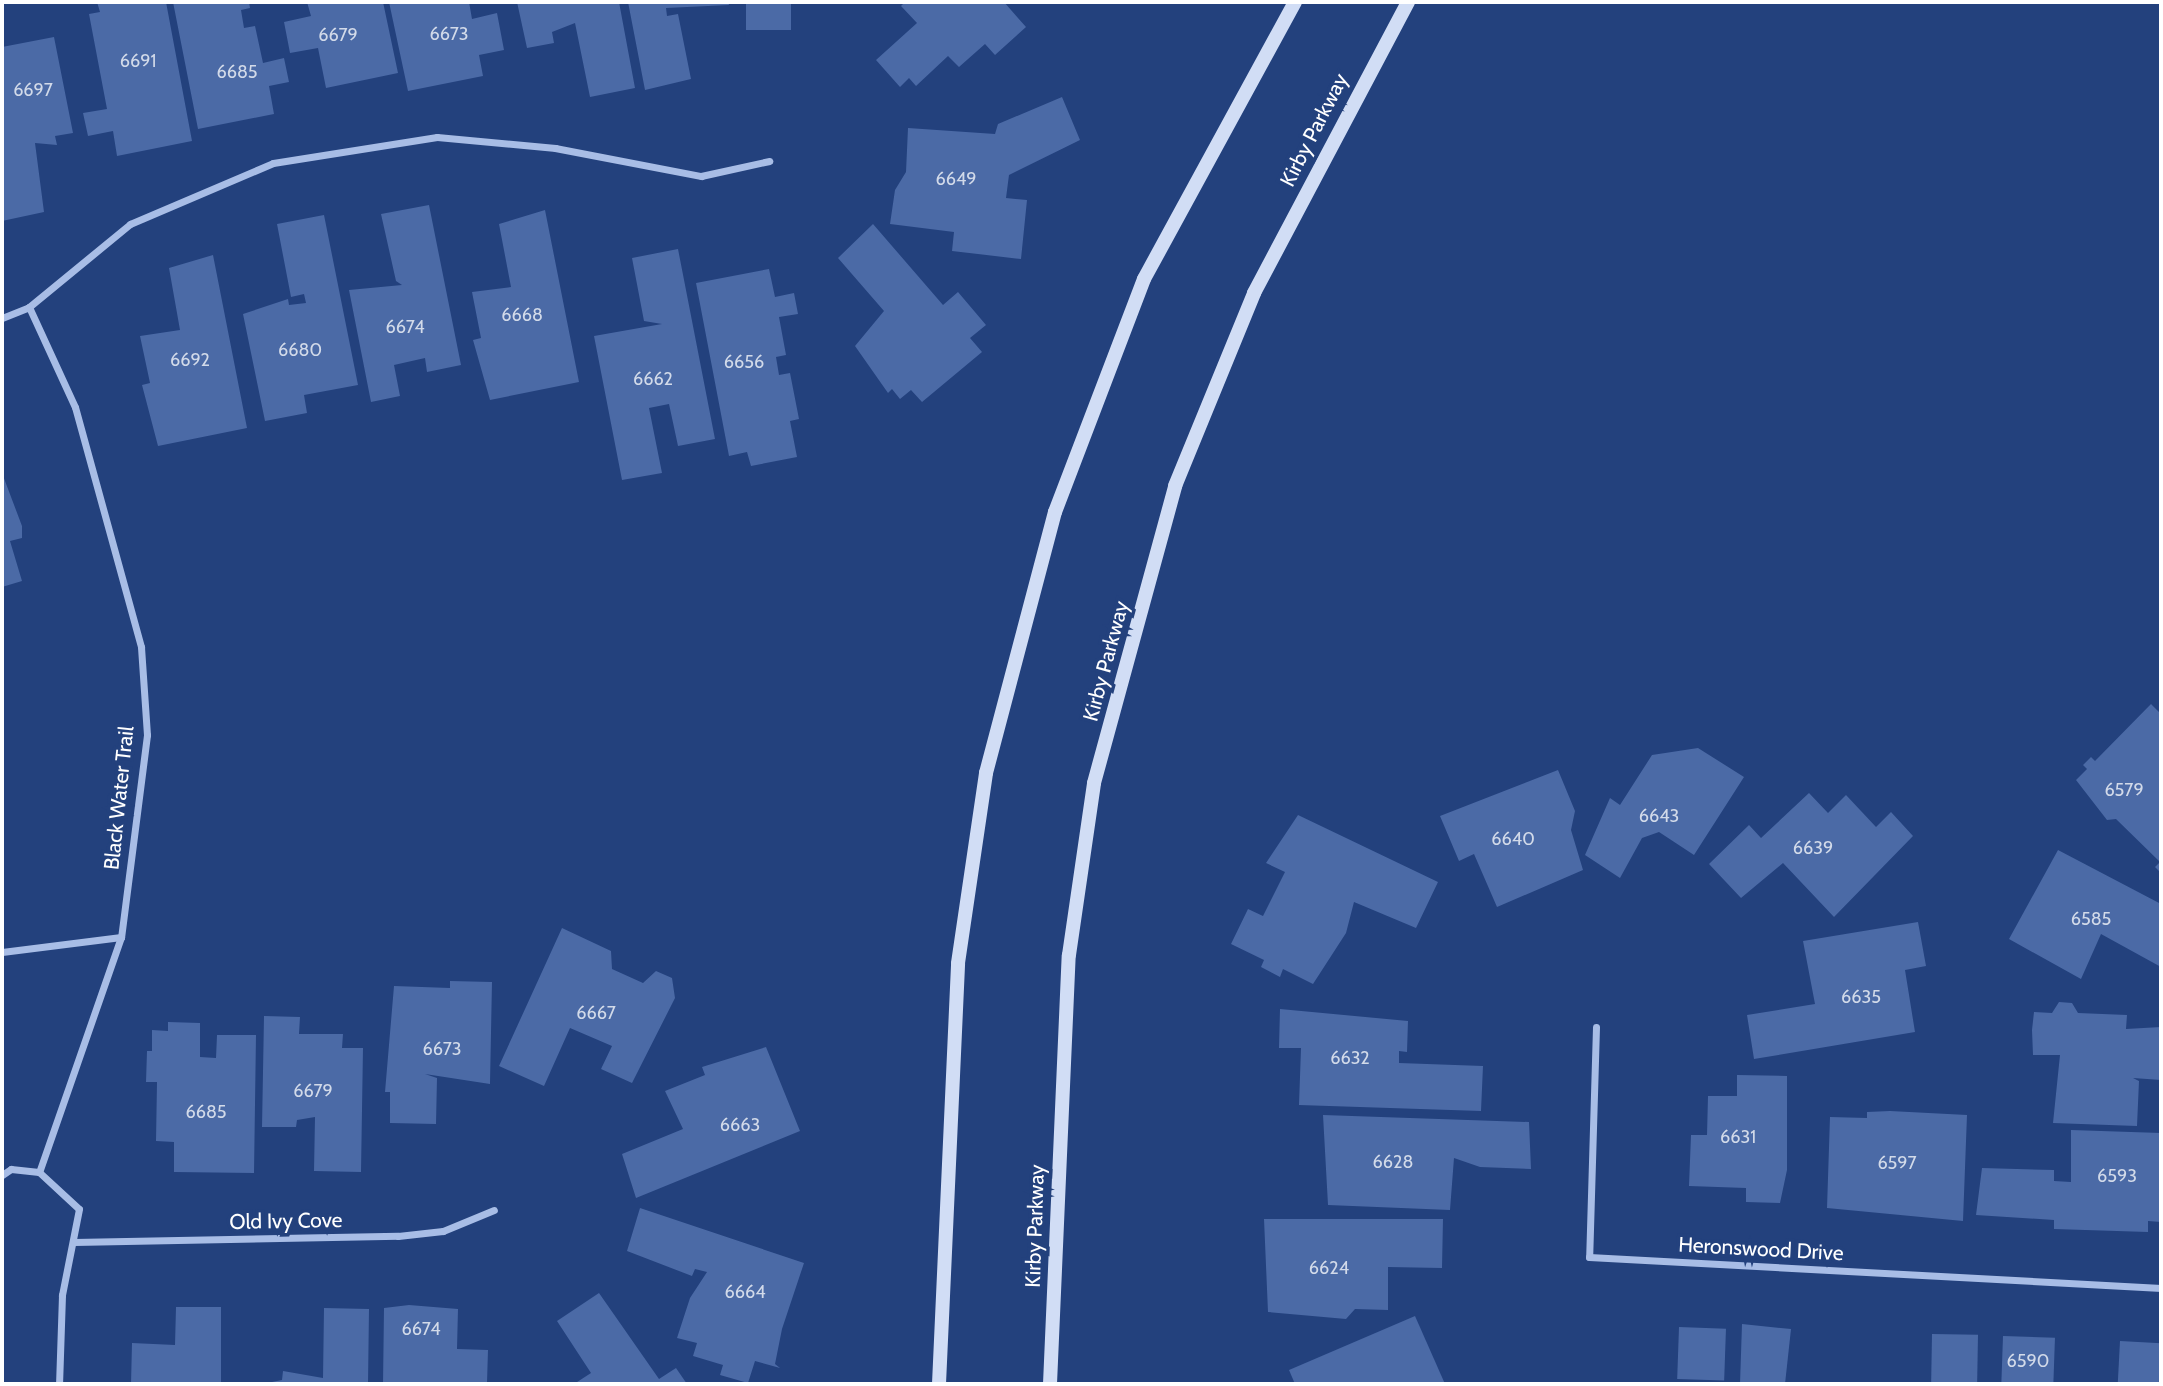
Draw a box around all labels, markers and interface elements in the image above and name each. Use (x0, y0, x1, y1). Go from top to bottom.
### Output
house number: 6673 (429, 23, 469, 45)
house number: 6679 (318, 24, 358, 46)
house number: 6691 (120, 50, 156, 72)
house number: 6685 (216, 61, 258, 83)
street label: Kirby Parkway (1275, 69, 1353, 191)
house number: 6697 (13, 79, 53, 101)
house number: 6649 (935, 168, 977, 190)
house number: 6668 (501, 304, 543, 326)
house number: 6674 (385, 316, 425, 338)
house number: 6680 (278, 339, 322, 361)
house number: 6692 (170, 349, 210, 371)
house number: 6656 (724, 351, 764, 373)
house number: 6662 (633, 368, 673, 390)
street label: Kirby Parkway (1078, 598, 1134, 724)
street label: Black Water Trail (99, 725, 139, 871)
house number: 6579 (2104, 779, 2144, 801)
house number: 6643 (1639, 805, 1679, 827)
house number: 6640 (1491, 828, 1535, 850)
house number: 6639 (1793, 837, 1833, 859)
house number: 6585 (2071, 908, 2111, 930)
house number: 6635 (1841, 986, 1881, 1008)
house number: 6667 (576, 1002, 616, 1024)
house number: 6673 (422, 1038, 462, 1060)
house number: 6632 (1330, 1047, 1370, 1069)
house number: 6679 (293, 1080, 333, 1102)
house number: 6685 (185, 1101, 227, 1123)
house number: 6663 (720, 1114, 760, 1136)
house number: 6631 (1720, 1126, 1756, 1148)
house number: 6628 (1373, 1151, 1413, 1173)
house number: 6597 (1877, 1152, 1917, 1174)
street label: Kirby Parkway (1020, 1164, 1050, 1288)
house number: 6593 (2097, 1165, 2137, 1187)
street label: Old Ivy Cove (229, 1207, 343, 1235)
street label: Heronswood Drive (1678, 1232, 1844, 1266)
house number: 6624 (1309, 1257, 1349, 1279)
house number: 6664 (724, 1281, 766, 1303)
house number: 6674 (401, 1318, 441, 1340)
house number: 6590 (2007, 1350, 2049, 1372)

